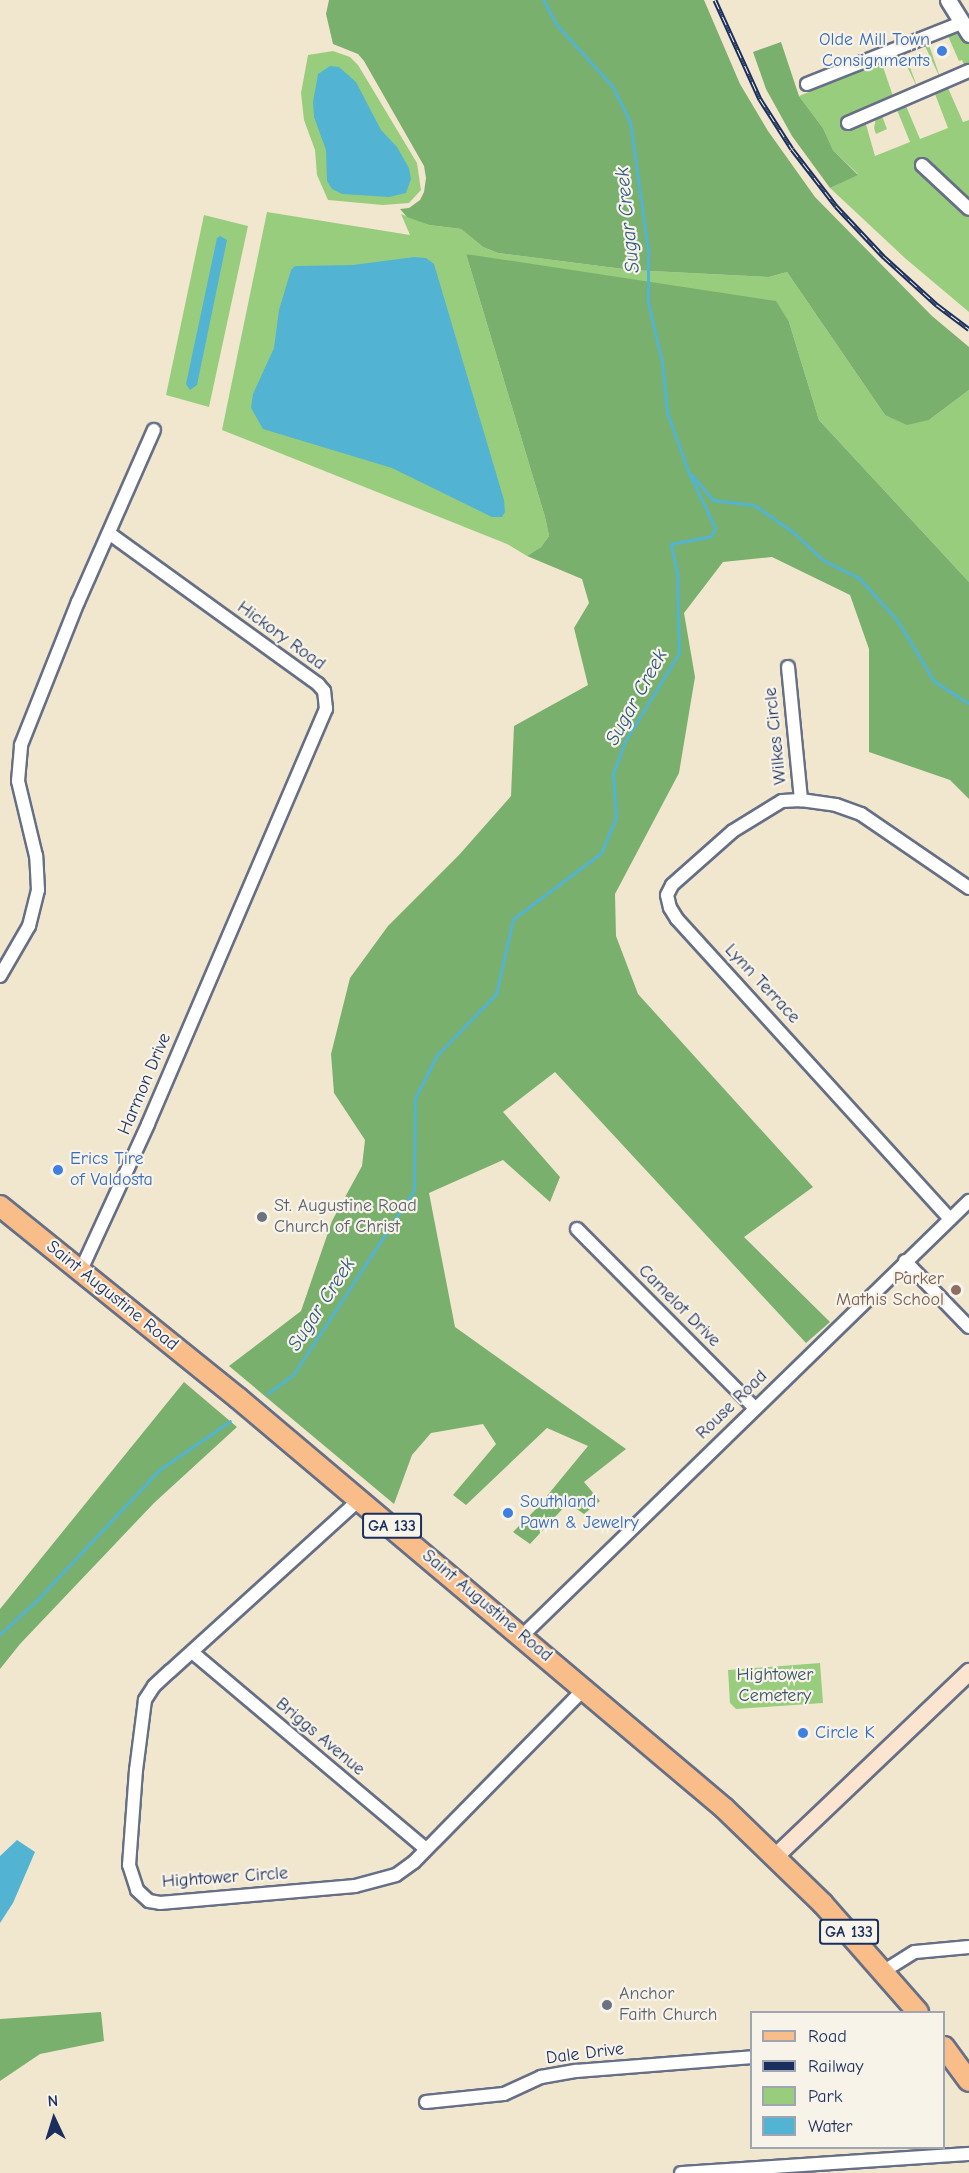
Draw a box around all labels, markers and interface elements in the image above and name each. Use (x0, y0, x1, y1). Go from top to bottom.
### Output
place label: Olde Mill Town Consignments (819, 30, 930, 72)
marker: Olde Mill Town Consignments (935, 44, 949, 58)
water label: Sugar Creek (610, 166, 644, 274)
street label: Hickory Road (233, 597, 329, 675)
water label: Sugar Creek (600, 645, 672, 749)
street label: Wilkes Circle (760, 686, 792, 786)
street label: Lynn Terrace (720, 940, 804, 1028)
street label: Harmon Drive (114, 1030, 176, 1138)
place label: Erics Tire of Valdosta (70, 1149, 153, 1192)
marker: Erics Tire of Valdosta (51, 1163, 65, 1177)
place label: St. Augustine Road Church of Christ (274, 1196, 417, 1238)
marker: St. Augustine Road Church of Christ (255, 1210, 269, 1224)
street label: Saint Augustine Road (42, 1236, 182, 1356)
water label: Sugar Creek (282, 1253, 360, 1355)
street label: Camelot Drive (633, 1260, 725, 1352)
place label: Parker Mathis School (836, 1269, 944, 1312)
marker: Parker Mathis School (949, 1283, 963, 1297)
street label: Rouse Road (692, 1366, 772, 1444)
place label: Southland Pawn & Jewelry (520, 1492, 639, 1534)
marker: Southland Pawn & Jewelry (501, 1506, 515, 1520)
road number: GA 133 (362, 1513, 422, 1539)
street label: Saint Augustine Road (417, 1545, 557, 1667)
park label: Hightower Cemetery (737, 1665, 813, 1708)
street label: Briggs Avenue (271, 1693, 369, 1781)
place label: Circle K (815, 1722, 874, 1744)
marker: Circle K (796, 1726, 810, 1740)
street label: Hightower Circle (161, 1863, 289, 1893)
road number: GA 133 (819, 1919, 879, 1945)
place label: Anchor Faith Church (619, 1984, 717, 2026)
marker: Anchor Faith Church (600, 1998, 614, 2012)
legend (750, 2011, 945, 2149)
text: Road (808, 2026, 847, 2047)
street label: Dale Drive (545, 2039, 625, 2069)
text: Railway (808, 2056, 864, 2077)
text: Park (808, 2086, 842, 2107)
north arrow (24, 2089, 84, 2149)
text: N (47, 2092, 59, 2110)
text: Water (808, 2116, 852, 2137)

